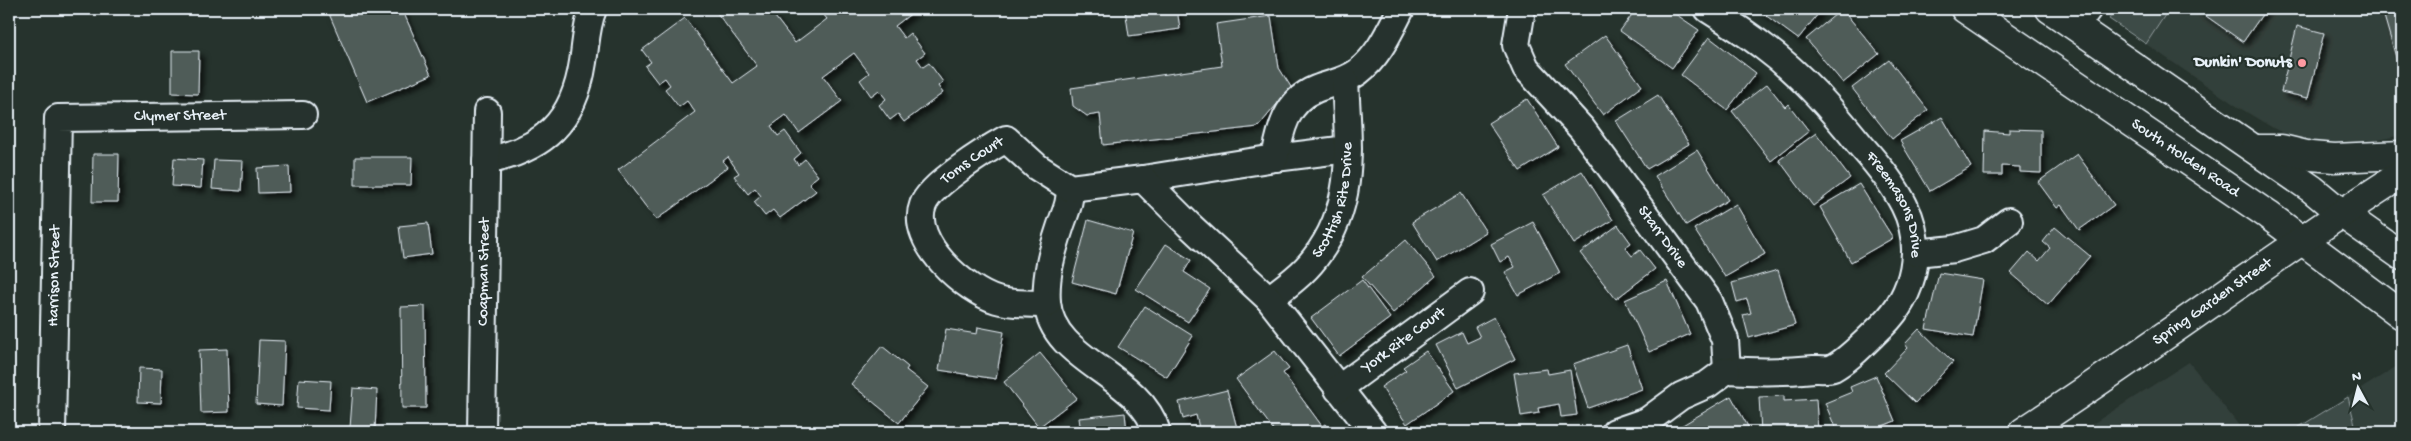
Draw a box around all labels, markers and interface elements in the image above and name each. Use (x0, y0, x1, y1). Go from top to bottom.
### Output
place label: Dunkin' Donuts (2192, 54, 2293, 73)
marker: Dunkin' Donuts (2296, 57, 2308, 69)
street label: Clymer Street (134, 106, 227, 127)
street label: South Holden Road (2127, 115, 2244, 203)
street label: Toms Court (936, 132, 1009, 190)
street label: Scottish Rite Drive (1308, 142, 1357, 262)
street label: Freemasons Drive (1860, 147, 1925, 259)
street label: Starr Drive (1633, 202, 1692, 273)
street label: Coapman Street (474, 216, 495, 326)
street label: Harrison Street (45, 224, 65, 327)
street label: Spring Garden Street (2149, 253, 2277, 350)
street label: York Rite Court (1357, 302, 1451, 379)
north arrow (2334, 364, 2384, 414)
text: N (2351, 369, 2362, 387)

